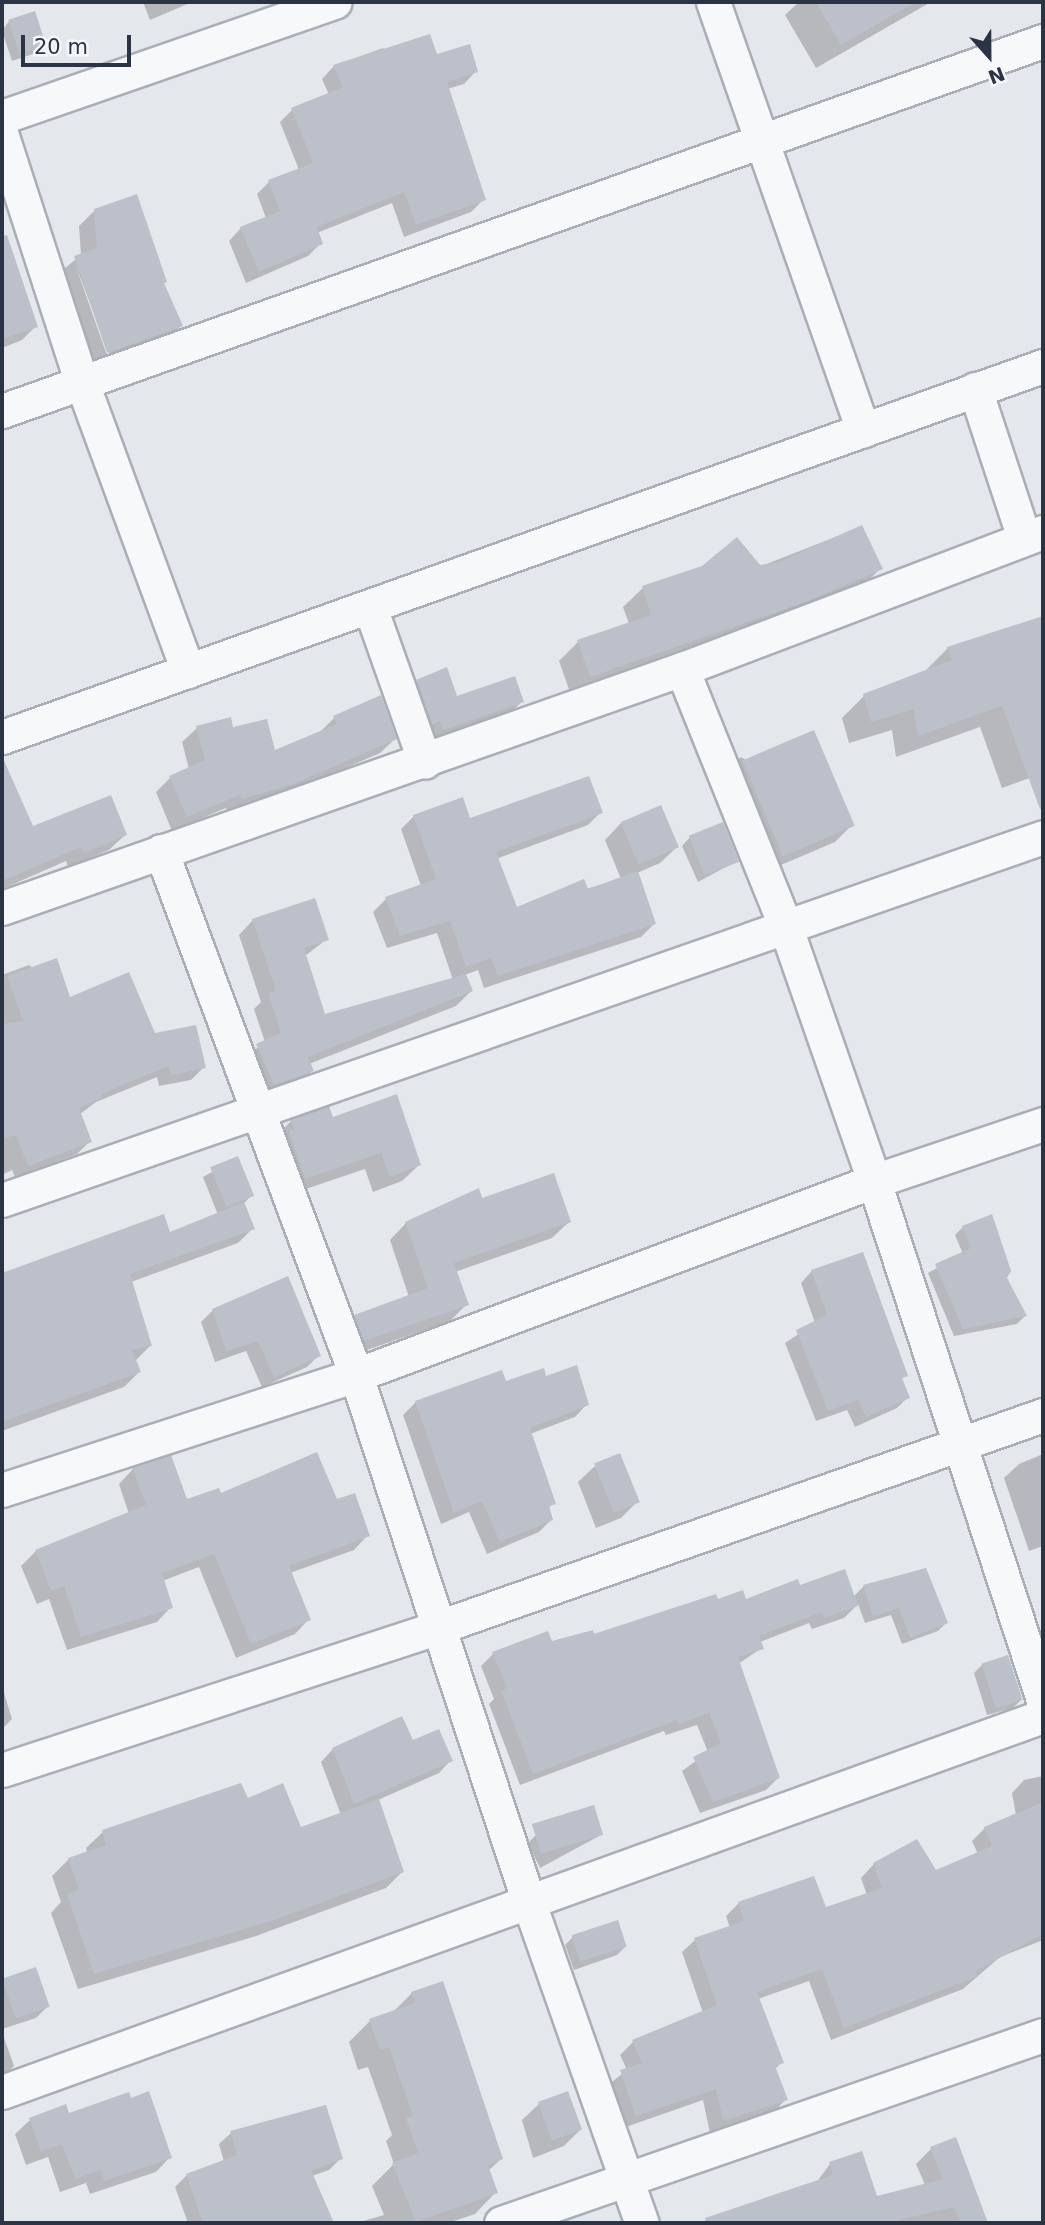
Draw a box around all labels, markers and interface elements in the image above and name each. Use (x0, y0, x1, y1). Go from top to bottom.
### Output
scale bar (24, 21, 135, 65)
north arrow (954, 21, 1024, 91)
text: 20 m (34, 35, 88, 59)
text: N (985, 62, 1008, 89)

